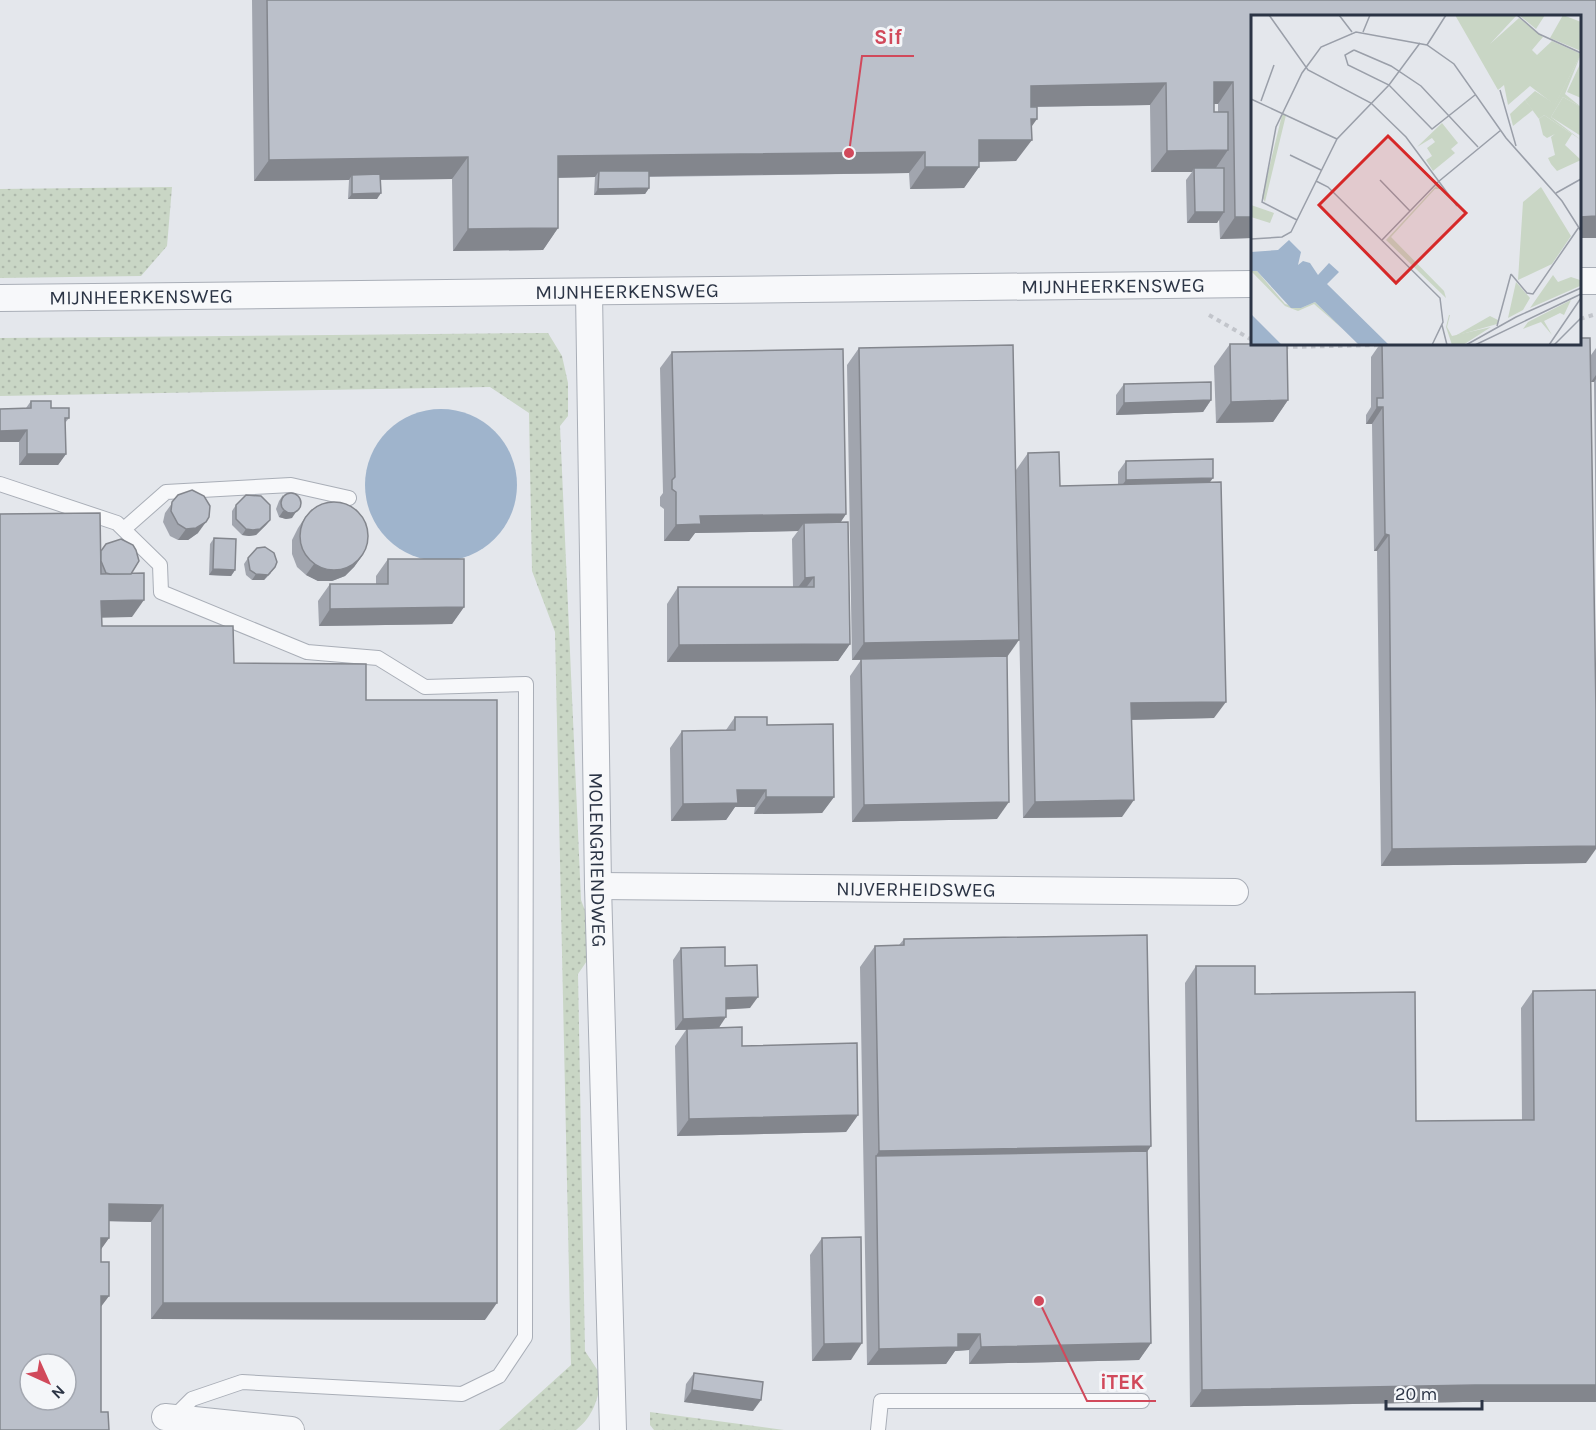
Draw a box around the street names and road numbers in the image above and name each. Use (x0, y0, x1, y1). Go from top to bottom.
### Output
street label: MIJNHEERKENSWEG (1021, 274, 1205, 299)
street label: MIJNHEERKENSWEG (535, 279, 719, 304)
street label: MIJNHEERKENSWEG (49, 284, 233, 309)
street label: MOLENGRIENDWEG (584, 772, 611, 948)
street label: NIJVERHEIDSWEG (836, 877, 996, 902)

